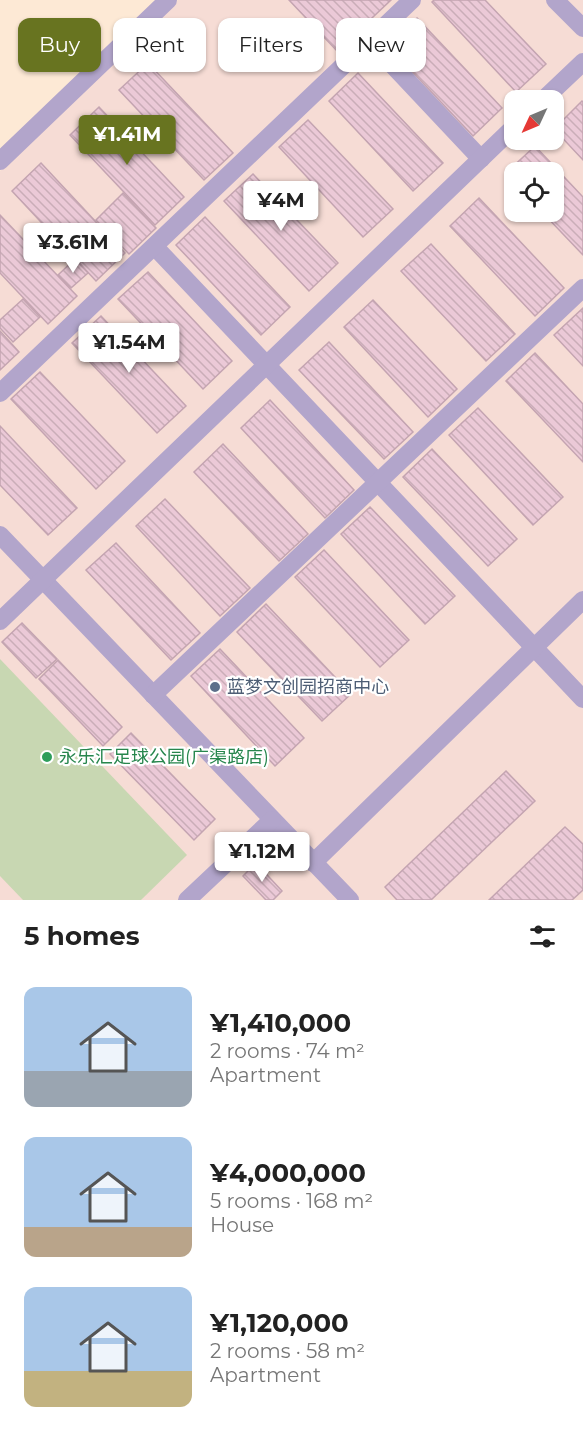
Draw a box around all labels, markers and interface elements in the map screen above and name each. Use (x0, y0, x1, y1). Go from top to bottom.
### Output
chip: Buy (18, 18, 101, 72)
chip: Rent (113, 18, 206, 72)
chip: Filters (218, 18, 324, 72)
chip: New (336, 18, 426, 72)
north arrow (504, 90, 564, 150)
map controls (504, 90, 564, 222)
pin: ¥1.41M (78, 115, 176, 166)
text: ¥1.41M (93, 122, 161, 146)
button: locate (504, 162, 564, 222)
pin: ¥4M (252, 181, 310, 232)
text: ¥4M (257, 188, 305, 212)
pin: ¥3.61M (24, 223, 122, 274)
text: ¥3.61M (37, 230, 109, 254)
pin: ¥1.54M (80, 323, 178, 374)
text: ¥1.54M (92, 330, 166, 354)
place label: 蓝梦文创园招商中心 (227, 676, 389, 698)
marker: 蓝梦文创园招商中心 (208, 680, 222, 694)
place label: 永乐汇足球公园(广渠路店) (59, 746, 269, 768)
marker: 永乐汇足球公园(广渠路店) (40, 750, 54, 764)
pin: ¥1.12M (213, 832, 311, 883)
text: ¥1.12M (229, 839, 295, 863)
text: 5 homes (24, 920, 140, 952)
icon: filters (526, 920, 559, 953)
text: ¥1,410,000 (210, 1007, 351, 1039)
icon: home (72, 1011, 144, 1083)
text: 2 rooms · 74 m² (210, 1039, 365, 1063)
text: Apartment (210, 1063, 321, 1087)
text: ¥4,000,000 (210, 1157, 366, 1189)
icon: home (72, 1161, 144, 1233)
text: 5 rooms · 168 m² (210, 1189, 373, 1213)
text: House (210, 1213, 274, 1237)
text: ¥1,120,000 (210, 1307, 349, 1339)
icon: home (72, 1311, 144, 1383)
text: 2 rooms · 58 m² (210, 1339, 365, 1363)
text: Apartment (210, 1363, 321, 1387)

